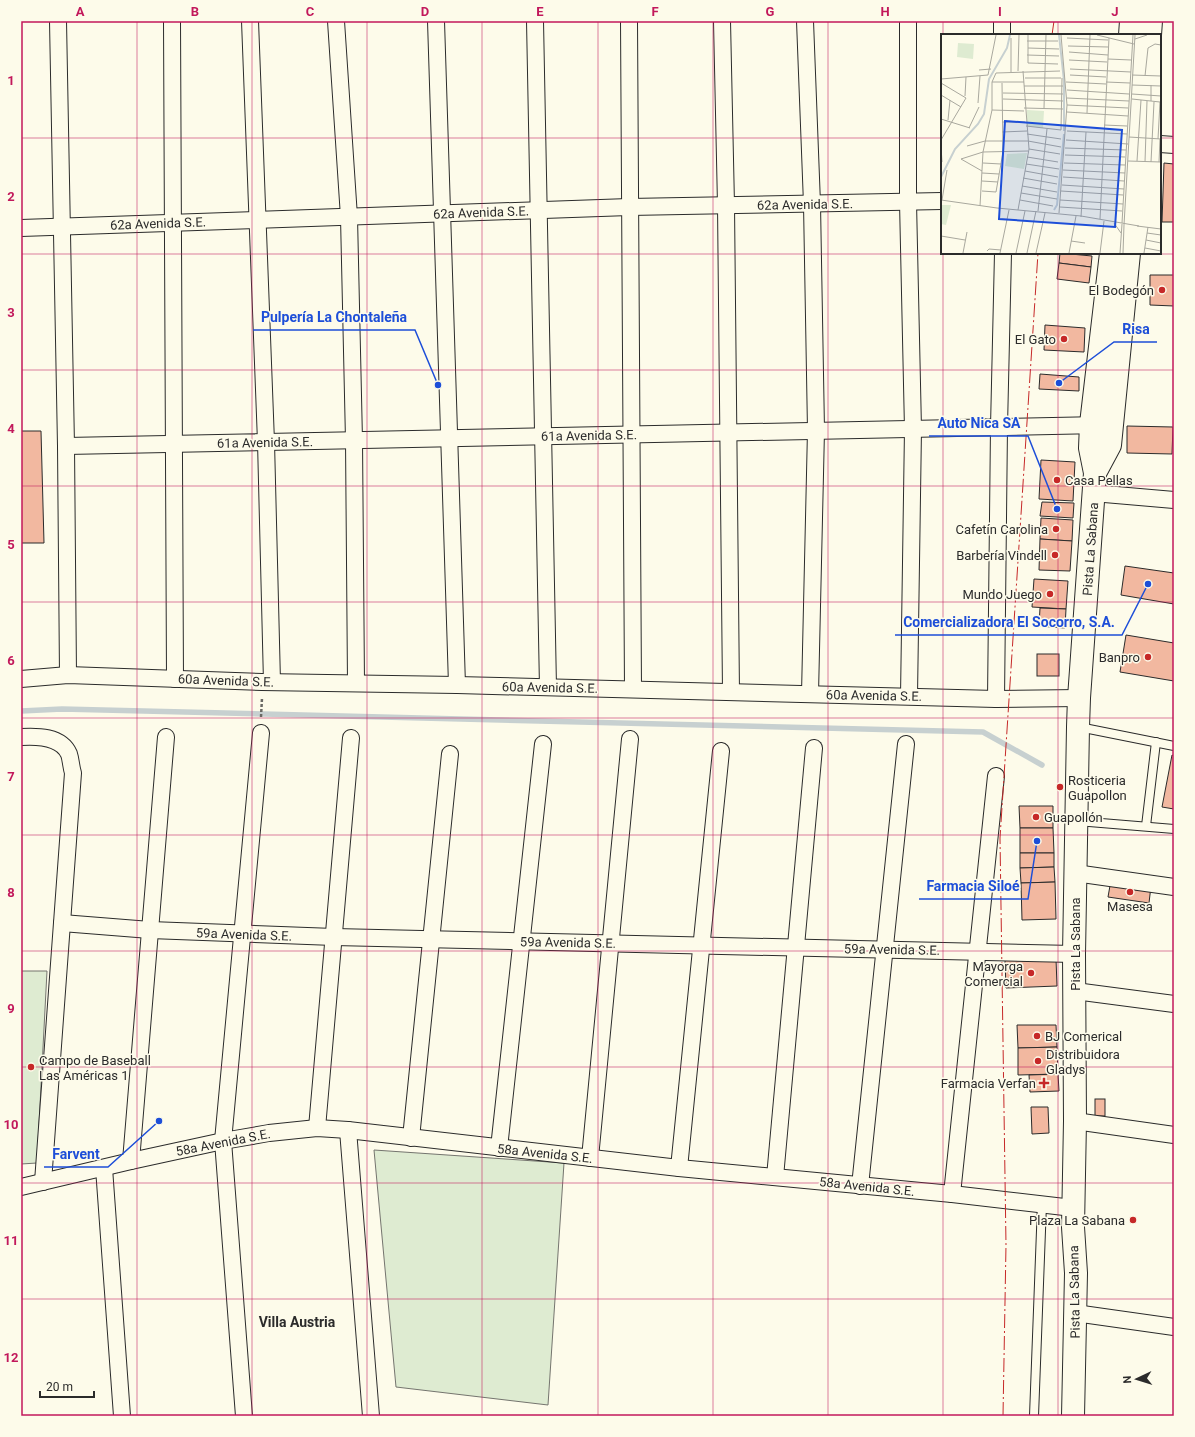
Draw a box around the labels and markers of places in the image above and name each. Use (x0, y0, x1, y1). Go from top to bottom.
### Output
place label: El Bodegón (1089, 283, 1154, 298)
marker: El Bodegón (1157, 285, 1167, 295)
callout: Pulpería La Chontaleña (253, 304, 415, 330)
callout: Risa (1114, 316, 1157, 342)
place label: El Gato (1015, 332, 1056, 347)
marker: El Gato (1059, 334, 1069, 344)
callout: Auto Nica SA (929, 410, 1028, 436)
place label: Casa Pellas (1065, 473, 1133, 488)
marker: Casa Pellas (1052, 475, 1062, 485)
place label: Cafetín Carolina (956, 522, 1048, 537)
marker: Cafetín Carolina (1051, 524, 1061, 534)
place label: Barbería Vindell (956, 548, 1047, 563)
marker: Barbería Vindell (1050, 550, 1060, 560)
place label: Mundo Juego (962, 587, 1042, 602)
marker: Mundo Juego (1045, 589, 1055, 599)
callout: Comercializadora El Socorro, S.A. (895, 609, 1122, 635)
place label: Banpro (1099, 650, 1140, 665)
marker: Banpro (1143, 652, 1153, 662)
place label: Rosticeria Guapollon (1068, 773, 1127, 803)
marker: Rosticeria Guapollon (1055, 782, 1065, 792)
place label: Guapollón (1044, 810, 1103, 825)
marker: Guapollón (1031, 812, 1041, 822)
callout: Farmacia Siloé (919, 873, 1028, 899)
marker: Masesa (1125, 887, 1135, 897)
place label: Masesa (1107, 899, 1153, 914)
place label: Mayorga Comercial (964, 959, 1023, 989)
marker: Mayorga Comercial (1026, 968, 1036, 978)
place label: BJ Comerical (1045, 1029, 1122, 1044)
marker: BJ Comerical (1032, 1031, 1042, 1041)
place label: Distribuidora Gladys (1046, 1047, 1120, 1077)
place label: Campo de Baseball Las Américas 1 (39, 1053, 151, 1083)
marker: Distribuidora Gladys (1033, 1056, 1043, 1066)
marker: Campo de Baseball Las Américas 1 (26, 1062, 36, 1072)
place label: Farmacia Verfan (941, 1076, 1036, 1091)
marker: Farmacia Verfan (1039, 1078, 1049, 1088)
callout: Farvent (44, 1141, 108, 1167)
place label: Plaza La Sabana (1029, 1213, 1125, 1228)
marker: Plaza La Sabana (1128, 1215, 1138, 1225)

